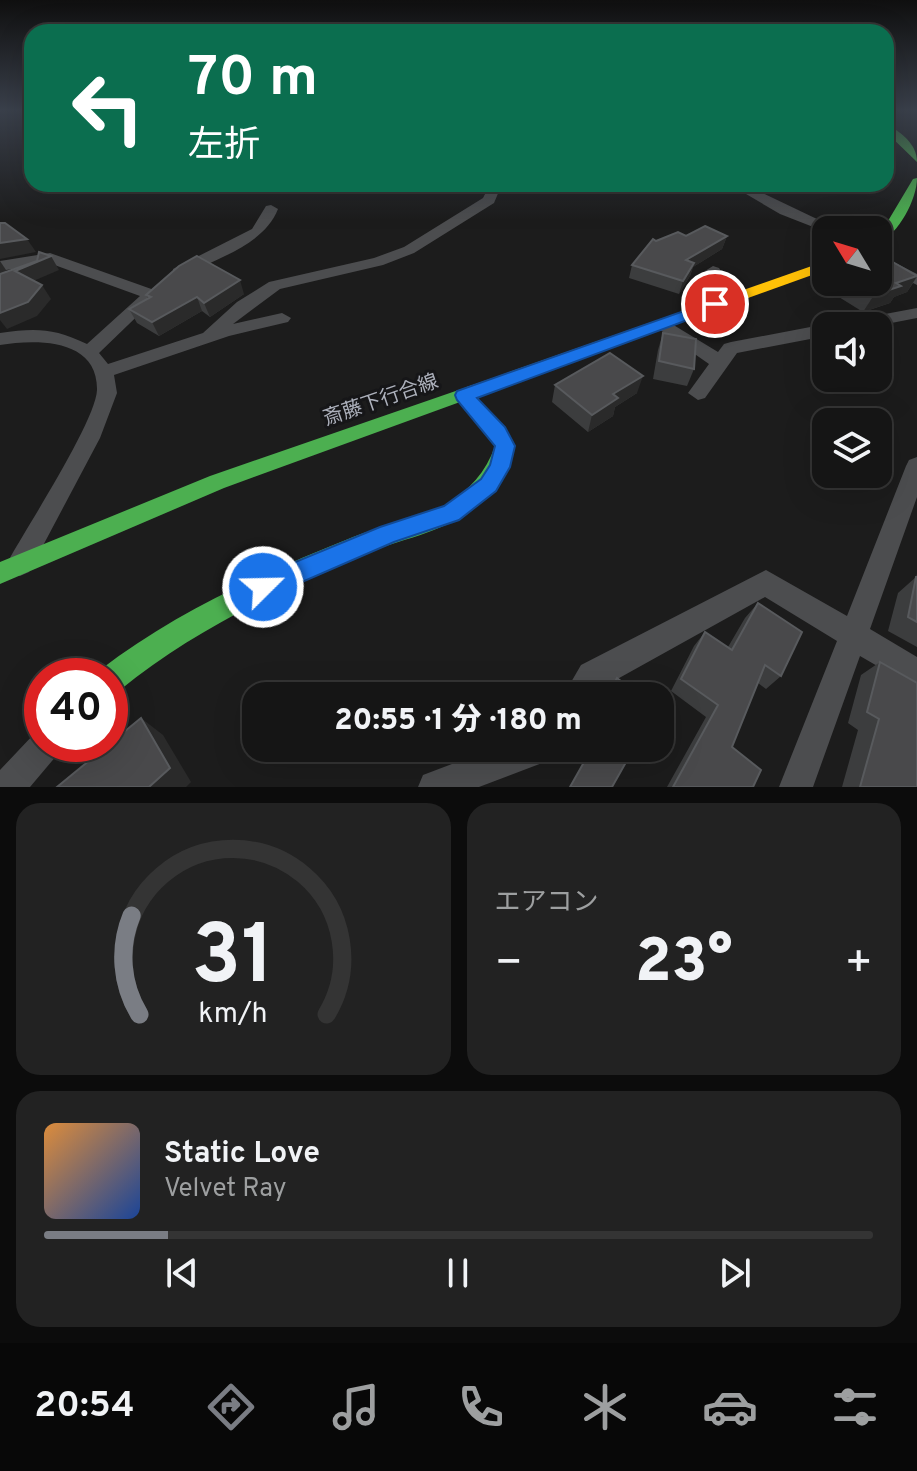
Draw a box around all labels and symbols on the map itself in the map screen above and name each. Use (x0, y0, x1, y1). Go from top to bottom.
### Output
north arrow (812, 216, 892, 296)
pin (681, 270, 749, 338)
street label: 斎藤下行合線 (320, 369, 442, 433)
position arrow (221, 545, 305, 629)
speed limit sign: 40 (24, 658, 128, 762)

